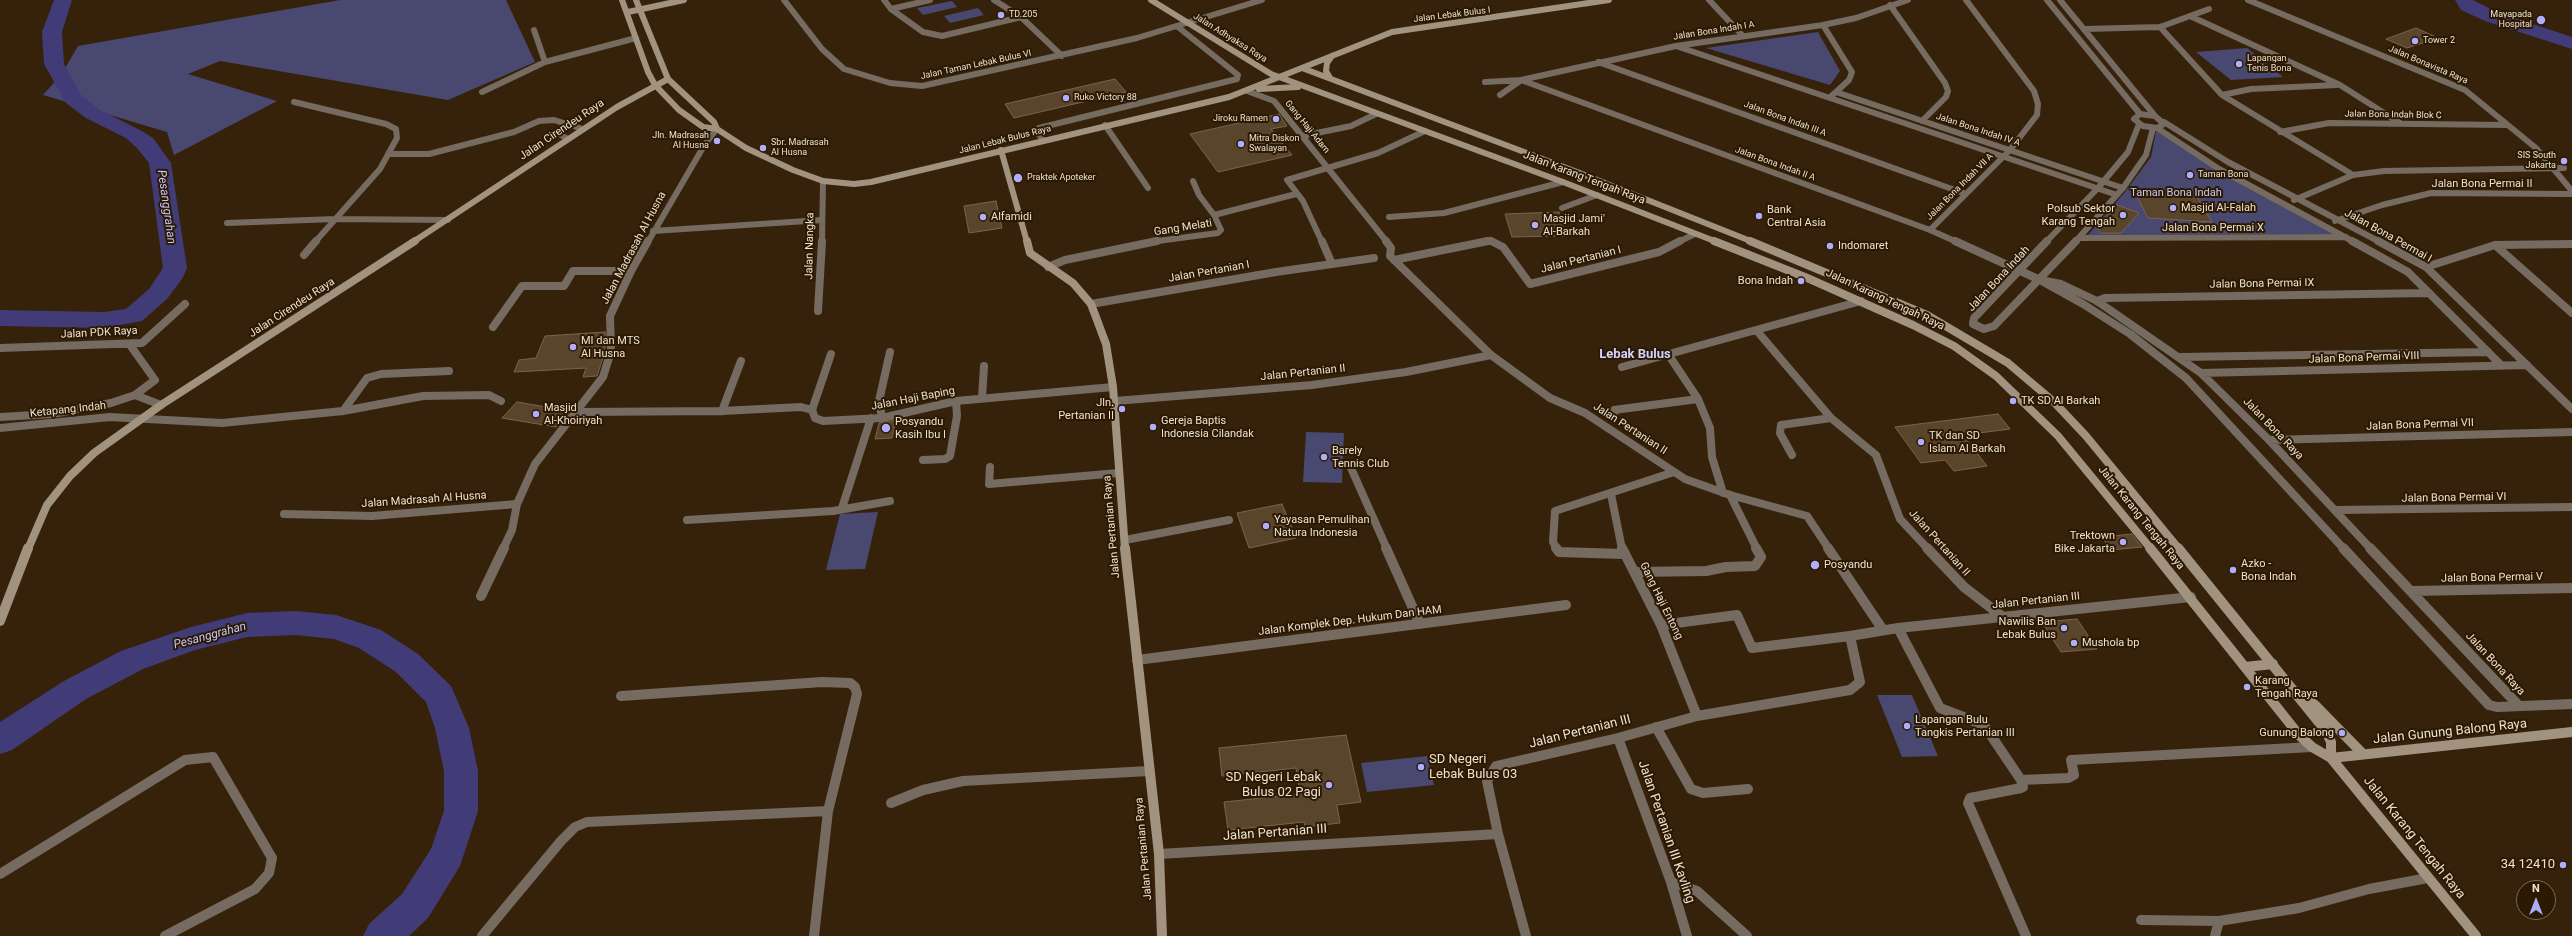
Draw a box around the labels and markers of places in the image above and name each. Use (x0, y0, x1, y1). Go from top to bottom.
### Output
marker: TD.205 (996, 10, 1006, 20)
place label: TD.205 (1009, 10, 1037, 20)
place label: Mayapada Hospital (2490, 10, 2532, 31)
marker: Mayapada Hospital (2535, 14, 2547, 26)
marker: Tower 2 (2410, 36, 2420, 46)
place label: Tower 2 (2423, 36, 2455, 46)
place label: Lapangan Tenis Bona (2247, 54, 2291, 75)
marker: Lapangan Tenis Bona (2234, 59, 2244, 69)
marker: Ruko Victory 88 (1061, 93, 1071, 103)
place label: Ruko Victory 88 (1074, 93, 1137, 103)
place label: Jiroku Ramen (1213, 114, 1268, 124)
marker: Jiroku Ramen (1271, 114, 1281, 124)
place label: Jln. Madrasah Al Husna (652, 131, 709, 152)
place label: Mitra Diskon Swalayan (1249, 134, 1299, 155)
marker: Jln. Madrasah Al Husna (712, 136, 722, 146)
place label: Sbr. Madrasah Al Husna (771, 138, 829, 159)
marker: Mitra Diskon Swalayan (1236, 139, 1246, 149)
marker: Sbr. Madrasah Al Husna (758, 143, 768, 153)
place label: SIS South Jakarta (2517, 151, 2556, 172)
marker: SIS South Jakarta (2559, 156, 2569, 166)
marker: Taman Bona (2185, 170, 2195, 180)
place label: Taman Bona (2198, 170, 2248, 180)
marker: Praktek Apoteker (1012, 172, 1024, 184)
place label: Praktek Apoteker (1027, 173, 1096, 183)
place label: Masjid Al-Falah (2181, 201, 2256, 215)
place label: Polsub Sektor Karang Tengah (2041, 202, 2115, 228)
place label: Bank Central Asia (1767, 203, 1826, 229)
marker: Masjid Al-Falah (2168, 203, 2178, 213)
place label: Alfamidi (991, 210, 1032, 224)
marker: Polsub Sektor Karang Tengah (2118, 210, 2128, 220)
marker: Bank Central Asia (1754, 211, 1764, 221)
marker: Alfamidi (978, 212, 988, 222)
place label: Masjid Jami' Al-Barkah (1543, 212, 1605, 238)
marker: Masjid Jami' Al-Barkah (1530, 220, 1540, 230)
place label: Indomaret (1838, 239, 1888, 253)
marker: Indomaret (1825, 241, 1835, 251)
place label: Bona Indah (1738, 274, 1793, 288)
marker: Bona Indah (1796, 276, 1806, 286)
place label: MI dan MTS Al Husna (581, 334, 640, 360)
marker: MI dan MTS Al Husna (568, 342, 578, 352)
place label: TK SD Al Barkah (2021, 394, 2100, 408)
place label: Jln. Pertanian II (1058, 396, 1114, 422)
marker: TK SD Al Barkah (2008, 396, 2018, 406)
place label: Masjid Al-Khoiriyah (544, 401, 602, 427)
marker: Jln. Pertanian II (1117, 404, 1127, 414)
marker: Masjid Al-Khoiriyah (531, 409, 541, 419)
place label: Gereja Baptis Indonesia Cilandak (1161, 414, 1254, 440)
place label: Posyandu Kasih Ibu I (895, 415, 946, 441)
marker: Posyandu Kasih Ibu I (880, 422, 892, 434)
marker: Gereja Baptis Indonesia Cilandak (1148, 422, 1158, 432)
place label: TK dan SD Islam Al Barkah (1929, 429, 2005, 455)
marker: TK dan SD Islam Al Barkah (1916, 437, 1926, 447)
place label: Barely Tennis Club (1332, 444, 1389, 470)
marker: Barely Tennis Club (1319, 452, 1329, 462)
place label: Yayasan Pemulihan Natura Indonesia (1274, 513, 1370, 539)
marker: Yayasan Pemulihan Natura Indonesia (1261, 521, 1271, 531)
place label: Trektown Bike Jakarta (2054, 529, 2115, 555)
marker: Trektown Bike Jakarta (2118, 537, 2128, 547)
place label: Azko - Bona Indah (2241, 557, 2296, 583)
place label: Posyandu (1824, 558, 1872, 572)
marker: Posyandu (1809, 559, 1821, 571)
marker: Azko - Bona Indah (2228, 565, 2238, 575)
place label: Nawilis Ban Lebak Bulus (1996, 615, 2056, 641)
marker: Nawilis Ban Lebak Bulus (2059, 623, 2069, 633)
place label: Mushola bp (2082, 636, 2139, 650)
marker: Mushola bp (2069, 638, 2079, 648)
place label: Karang Tengah Raya (2255, 674, 2318, 700)
marker: Karang Tengah Raya (2242, 682, 2252, 692)
place label: Lapangan Bulu Tangkis Pertanian III (1915, 713, 2015, 739)
marker: Lapangan Bulu Tangkis Pertanian III (1902, 721, 1912, 731)
place label: Gunung Balong (2259, 726, 2334, 740)
marker: Gunung Balong (2337, 728, 2347, 738)
place label: SD Negeri Lebak Bulus 03 (1429, 752, 1517, 783)
marker: SD Negeri Lebak Bulus 03 (1416, 762, 1426, 772)
place label: SD Negeri Lebak Bulus 02 Pagi (1226, 770, 1321, 801)
marker: SD Negeri Lebak Bulus 02 Pagi (1324, 780, 1334, 790)
place label: 34 12410 (2501, 857, 2555, 873)
marker: 34 12410 (2558, 860, 2568, 870)

